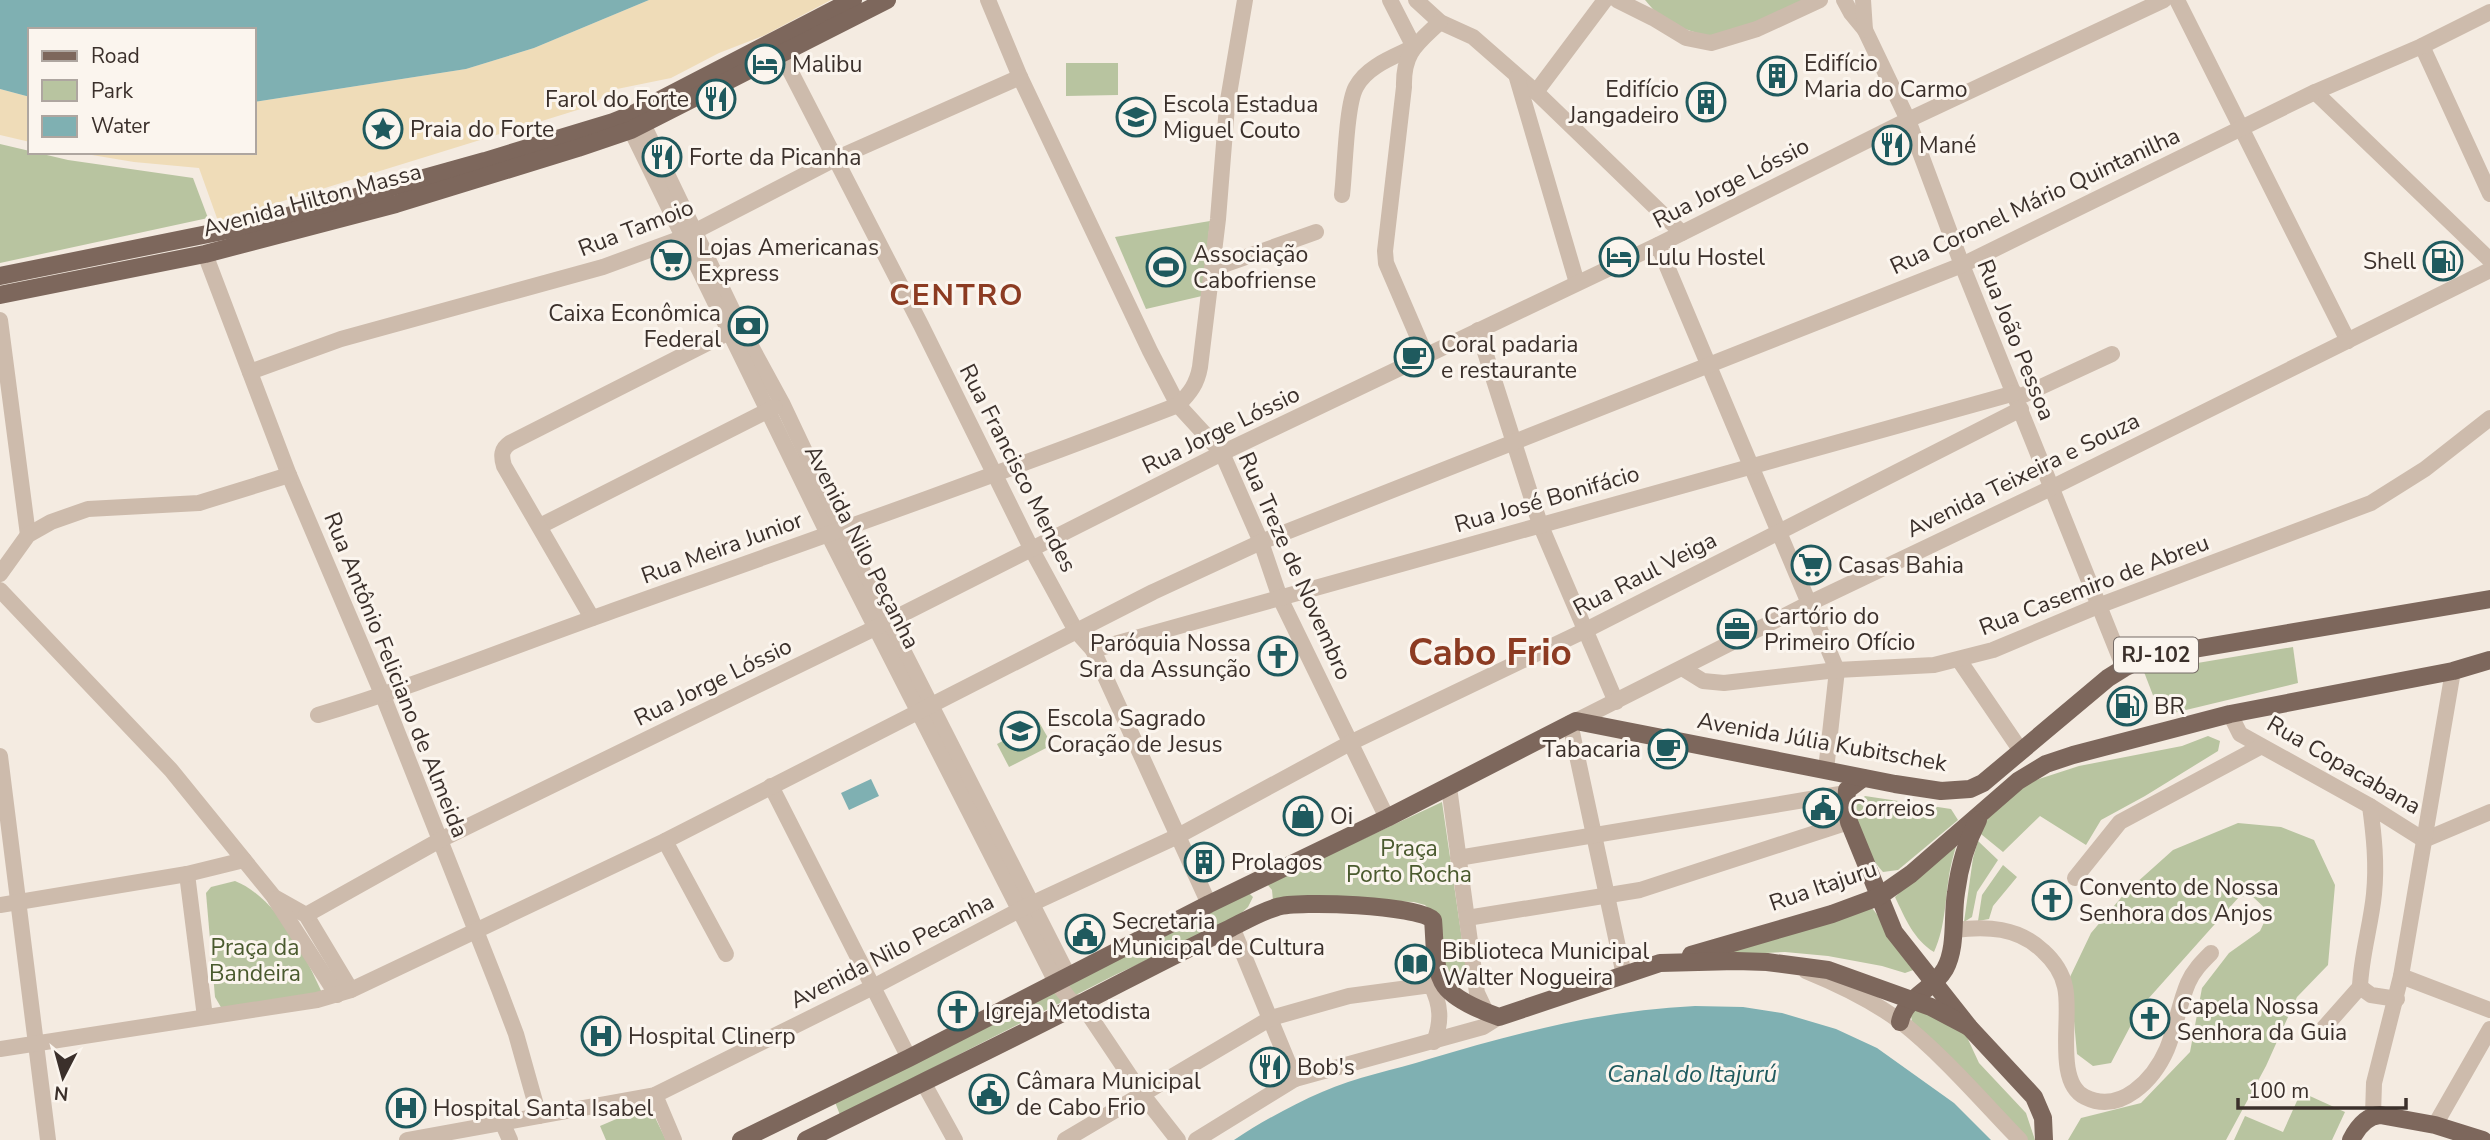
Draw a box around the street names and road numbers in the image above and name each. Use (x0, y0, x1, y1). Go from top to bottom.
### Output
street label: Rua Coronel Mário Quintanilha (1885, 120, 2185, 282)
street label: Rua Jorge Lóssio (1647, 130, 1815, 236)
street label: Avenida Hilton Massa (199, 156, 425, 244)
street label: Rua Tamoio (574, 192, 698, 264)
street label: Rua João Pessoa (1970, 255, 2062, 425)
street label: Rua Francisco Mendes (952, 359, 1084, 577)
street label: Rua Jorge Lóssio (1137, 378, 1305, 482)
street label: Avenida Teixeira e Souza (1901, 405, 2145, 545)
street label: Avenida Nilo Peçanha (797, 440, 927, 654)
street label: Rua Treze de Novembro (1231, 447, 1359, 685)
street label: Rua José Bonifácio (1451, 458, 1643, 540)
street label: Rua Meira Junior (637, 504, 808, 592)
street label: Rua Antônio Feliciano de Almeida (316, 508, 476, 842)
street label: Rua Raul Veiga (1568, 524, 1722, 624)
street label: Rua Casemiro de Abreu (1975, 527, 2213, 643)
street label: Rua Jorge Lóssio (629, 630, 797, 734)
road number: RJ-102 (2114, 638, 2198, 672)
street label: Avenida Júlia Kubitschek (1695, 705, 1950, 779)
street label: Rua Copacabana (2261, 708, 2427, 822)
street label: Rua Itajuru (1765, 853, 1881, 919)
street label: Avenida Nilo Pecanha (785, 886, 999, 1016)

